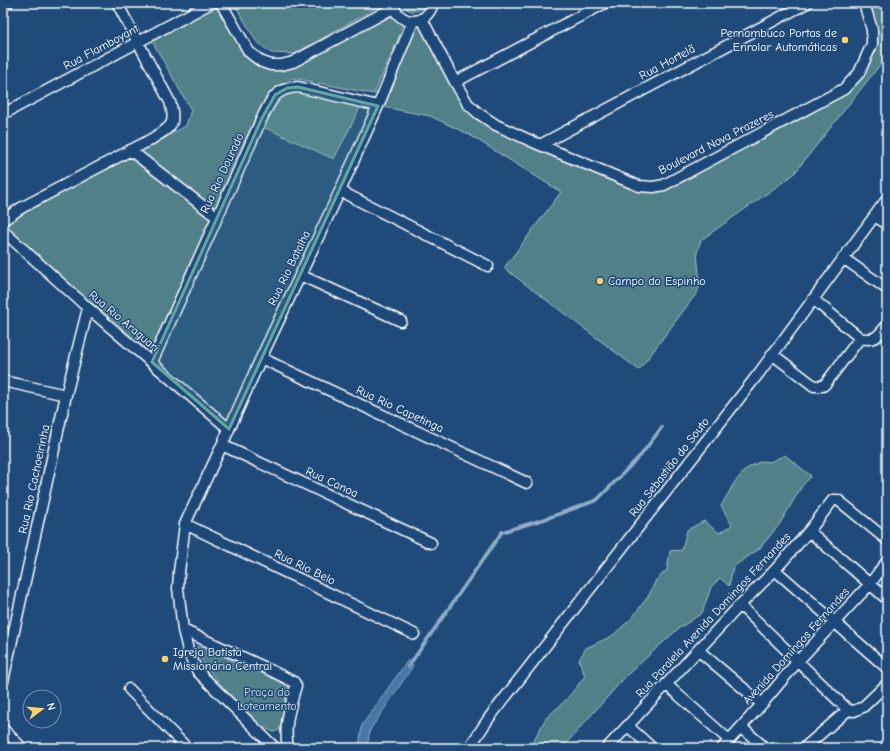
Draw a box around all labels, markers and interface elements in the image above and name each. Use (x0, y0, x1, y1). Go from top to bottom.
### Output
street label: Rua Flamboyant (61, 21, 142, 73)
place label: Pernambuco Portas de Enrolar Automáticas (721, 26, 837, 54)
marker: Pernambuco Portas de Enrolar Automáticas (840, 35, 850, 45)
street label: Rua Hortelã (637, 41, 697, 83)
street label: Boulevard Nova Prazeres (656, 107, 776, 177)
street label: Rua Rio Dourado (197, 131, 247, 215)
street label: Rua Rio Batalha (265, 228, 313, 308)
place label: Campo do Espinho (608, 274, 706, 288)
marker: Campo do Espinho (595, 276, 605, 286)
street label: Rua Rio Araguari (86, 287, 162, 355)
street label: Rua Rio Capetinga (354, 383, 446, 435)
street label: Rua Sebastião do Souto (626, 415, 712, 519)
street label: Rua Rio Cachoeirinha (16, 423, 52, 535)
street label: Rua Canoa (304, 464, 360, 500)
street label: Rua Paralela Avenida Domingos Fernandes (633, 530, 793, 700)
street label: Rua Rio Belo (272, 546, 338, 588)
street label: Avenida Domingos Fernandes (740, 585, 852, 707)
place label: Igreja Batista Missionária Central (173, 645, 272, 673)
marker: Igreja Batista Missionária Central (160, 654, 170, 664)
park label: Praça do Loteamento (237, 685, 297, 713)
north arrow (22, 689, 62, 729)
text: N (44, 701, 58, 712)

